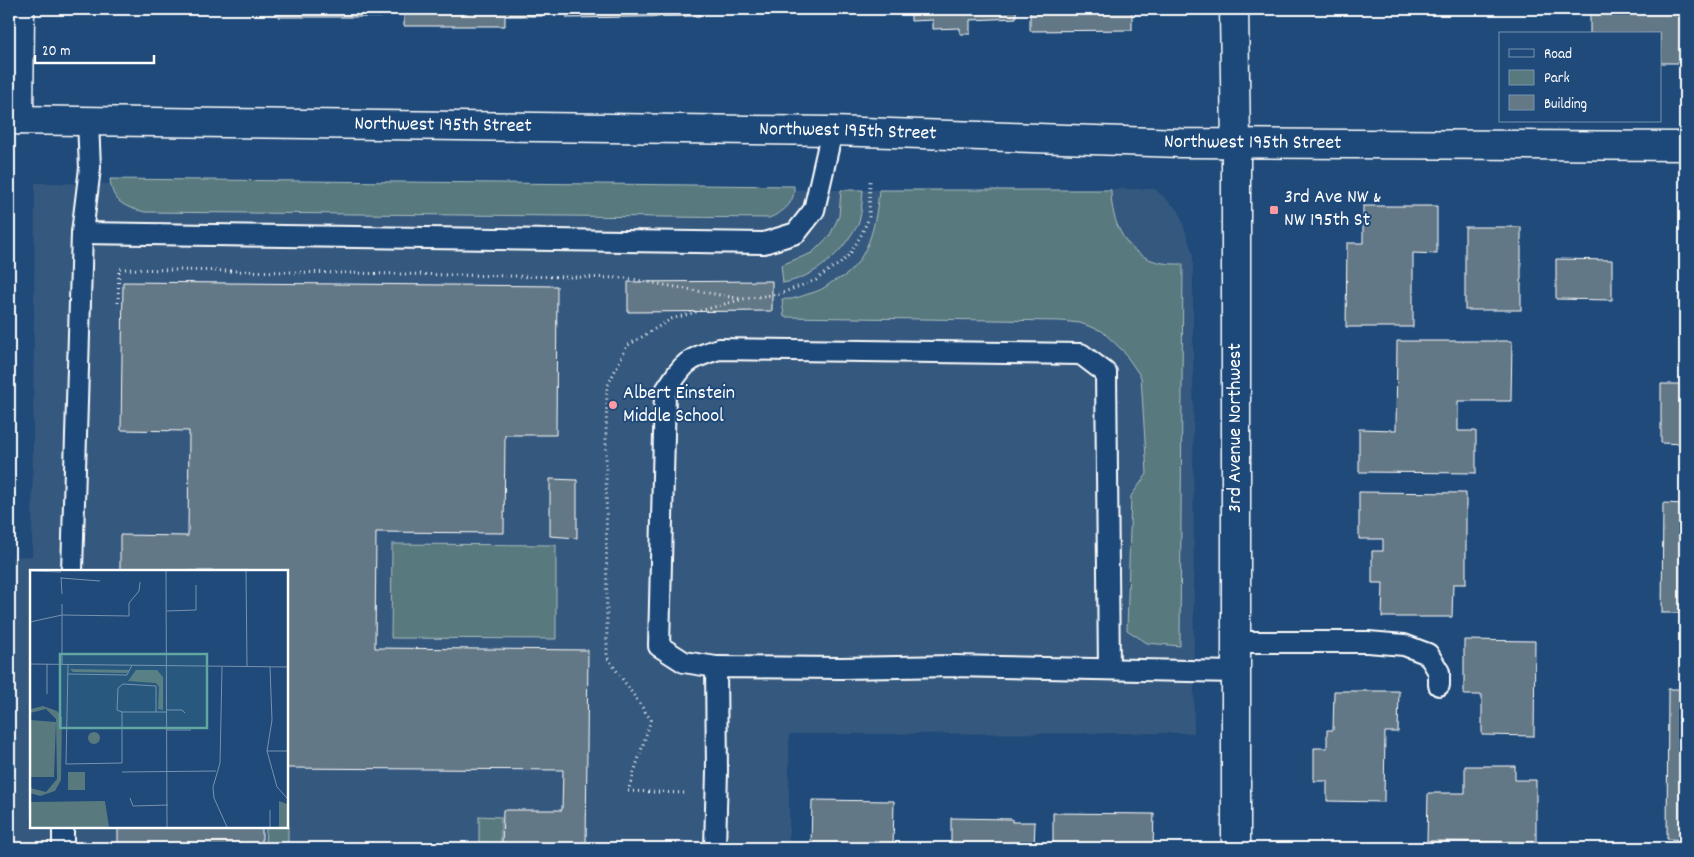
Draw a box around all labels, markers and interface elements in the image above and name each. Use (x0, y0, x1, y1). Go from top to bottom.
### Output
scale bar (35, 32, 154, 64)
legend (1499, 32, 1662, 122)
text: 20 m (42, 41, 70, 63)
text: Road (1544, 44, 1572, 66)
text: Park (1544, 68, 1570, 90)
text: Building (1544, 94, 1587, 116)
street label: Northwest 195th Street (354, 111, 532, 141)
street label: Northwest 195th Street (759, 116, 937, 149)
street label: Northwest 195th Street (1163, 128, 1342, 158)
place label: 3rd Ave NW & NW 195th St (1284, 184, 1382, 235)
marker: 3rd Ave NW & NW 195th St (1268, 204, 1280, 216)
street label: 3rd Avenue Northwest (1222, 343, 1250, 513)
place label: Albert Einstein Middle School (623, 380, 735, 431)
marker: Albert Einstein Middle School (607, 399, 619, 411)
inset map (30, 570, 288, 827)

